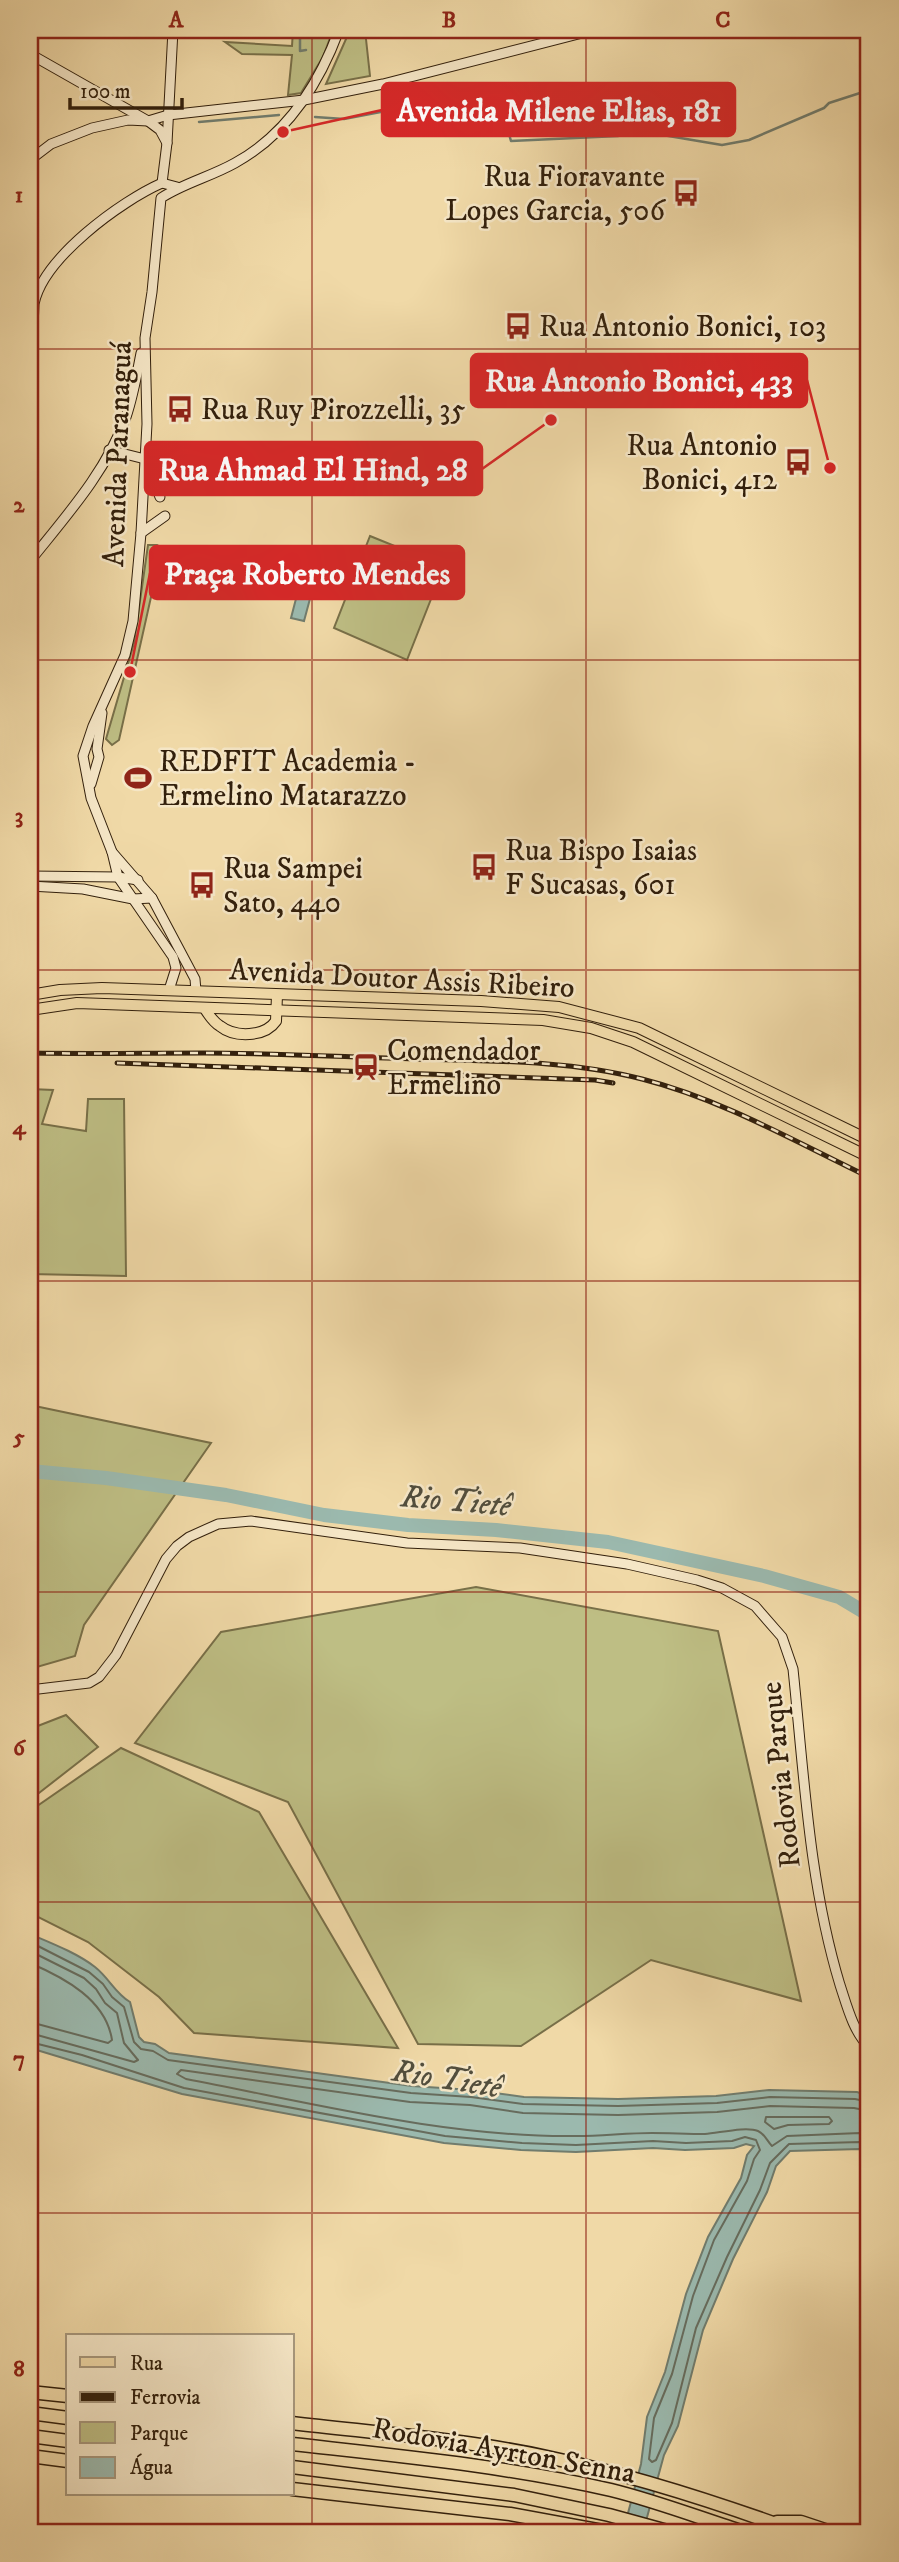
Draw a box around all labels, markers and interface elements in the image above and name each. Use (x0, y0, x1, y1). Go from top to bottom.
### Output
text: A (168, 6, 185, 35)
text: B (442, 6, 456, 35)
text: C (715, 6, 731, 35)
scale bar (70, 66, 182, 110)
text: 100 m (80, 79, 131, 105)
callout: Avenida Milene Elias, 181 (382, 83, 735, 136)
text: Avenida Milene Elias, 181 (395, 92, 722, 132)
place label: Rua Fioravante Lopes Garcia, 506 (445, 159, 666, 230)
bus stop icon: Rua Fioravante Lopes Garcia, 506 (671, 178, 701, 208)
text: 1 (15, 181, 23, 210)
place label: Rua Antonio Bonici, 103 (539, 309, 826, 346)
bus stop icon: Rua Antonio Bonici, 103 (503, 311, 533, 341)
street label: Avenida Paranaguá (96, 340, 141, 568)
callout: Rua Antonio Bonici, 433 (471, 354, 807, 407)
text: Rua Antonio Bonici, 433 (485, 362, 793, 402)
place label: Rua Ruy Pirozzelli, 35 (201, 392, 466, 429)
bus stop icon: Rua Ruy Pirozzelli, 35 (165, 394, 195, 424)
place label: Rua Antonio Bonici, 412 (627, 428, 777, 499)
callout: Rua Ahmad El Hind, 28 (145, 442, 482, 495)
bus stop icon: Rua Antonio Bonici, 412 (783, 447, 813, 477)
text: Rua Ahmad El Hind, 28 (158, 451, 468, 491)
text: 2 (13, 491, 25, 520)
callout: Praça Roberto Mendes (150, 546, 464, 599)
text: Praça Roberto Mendes (164, 555, 451, 595)
place label: REDFIT Academia - Ermelino Matarazzo (159, 744, 416, 815)
sports icon: REDFIT Academia - Ermelino Matarazzo (123, 763, 153, 793)
text: 3 (15, 802, 23, 831)
place label: Rua Bispo Isaias F Sucasas, 601 (505, 833, 697, 904)
place label: Rua Sampei Sato, 440 (223, 851, 363, 922)
bus stop icon: Rua Bispo Isaias F Sucasas, 601 (469, 852, 499, 882)
bus stop icon: Rua Sampei Sato, 440 (187, 870, 217, 900)
street label: Avenida Doutor Assis Ribeiro (228, 952, 576, 1007)
place label: Comendador Ermelino (387, 1033, 540, 1104)
station icon: Comendador Ermelino (351, 1052, 381, 1082)
text: 4 (12, 1113, 27, 1142)
text: 5 (12, 1423, 25, 1452)
water label: Rio Tietê (398, 1477, 515, 1527)
street label: Rodovia Parque (753, 1680, 810, 1870)
text: 6 (13, 1734, 27, 1763)
text: 7 (13, 2045, 25, 2074)
water label: Rio Tietê (388, 2051, 507, 2109)
legend (66, 2334, 294, 2496)
text: Rua (130, 2351, 163, 2377)
text: 8 (13, 2355, 25, 2384)
text: Ferrovia (130, 2385, 201, 2411)
street label: Rodovia Ayrton Senna (369, 2410, 638, 2493)
text: Parque (130, 2421, 188, 2447)
text: Água (130, 2453, 173, 2481)

